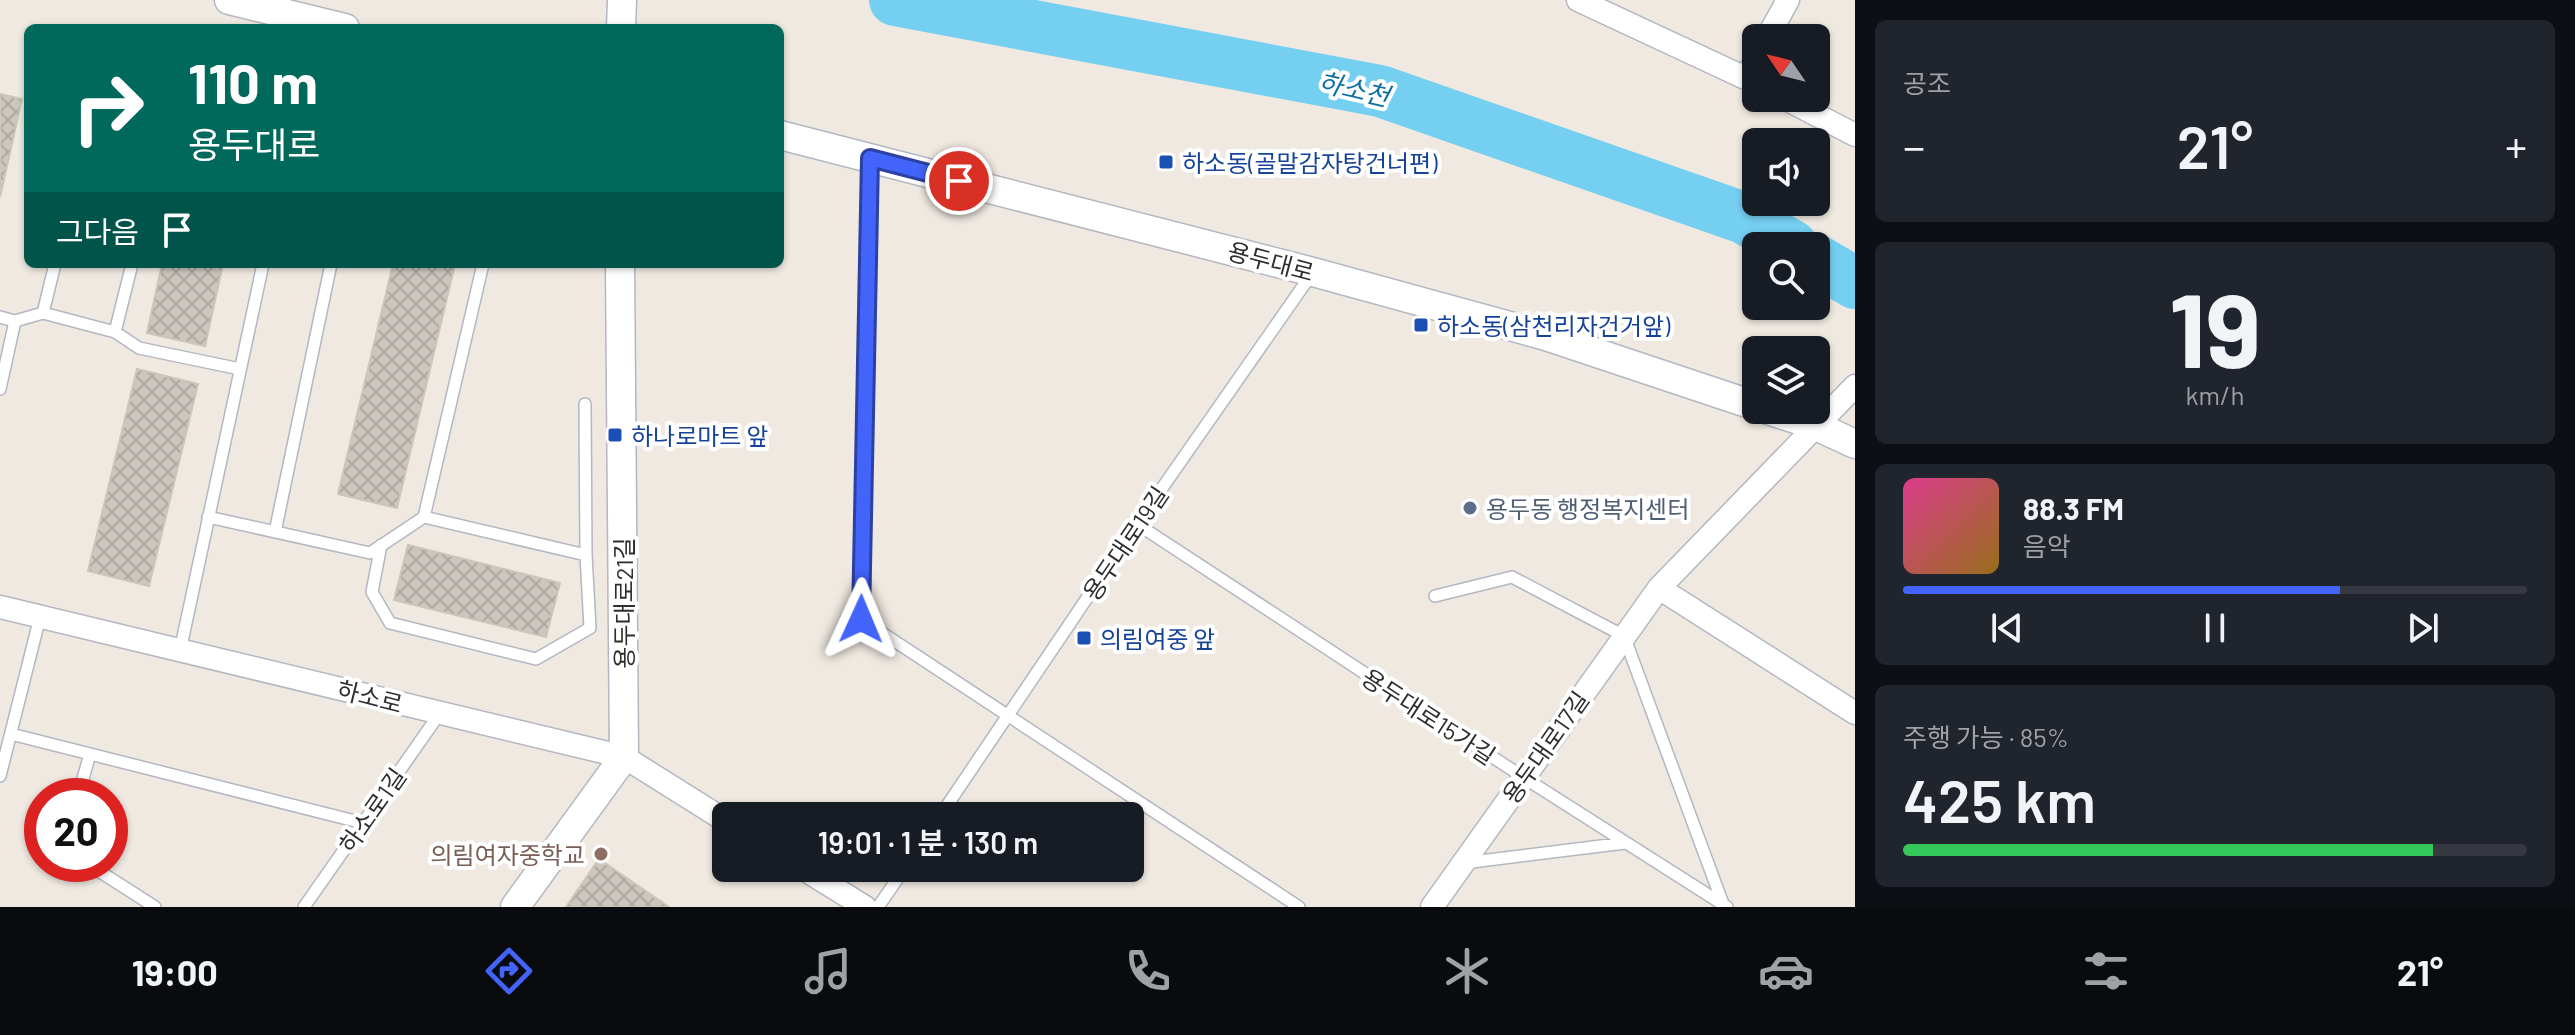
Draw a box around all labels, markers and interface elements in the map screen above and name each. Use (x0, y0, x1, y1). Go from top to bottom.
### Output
north arrow (1742, 24, 1830, 112)
map controls (1742, 24, 1830, 424)
text: 110 m (188, 48, 318, 115)
icon: right (56, 56, 160, 160)
water label: 하소천 (1316, 65, 1395, 112)
text: 공조 (1903, 67, 1951, 98)
text: 21° (2177, 109, 2253, 181)
text: − (1903, 119, 1925, 172)
text: + (2505, 119, 2527, 172)
text: 용두대로 (188, 122, 320, 165)
button: sound (1742, 128, 1830, 216)
pin (925, 147, 993, 215)
place label: 하소동(골말감자탕건너편) (1182, 148, 1438, 177)
marker: 하소동(골말감자탕건너편) (1157, 153, 1175, 171)
icon: arrive (937, 159, 981, 203)
icon: arrive (155, 208, 199, 252)
text: 그다음 (56, 213, 139, 249)
button: search (1742, 232, 1830, 320)
street label: 용두대로 (1225, 236, 1317, 286)
text: 19 (2169, 264, 2261, 389)
place label: 하소동(삼천리자건거앞) (1437, 311, 1671, 340)
marker: 하소동(삼천리자건거앞) (1412, 316, 1430, 334)
button: layers (1742, 336, 1830, 424)
text: km/h (2186, 379, 2244, 410)
place label: 하나로마트 앞 (631, 421, 768, 450)
marker: 하나로마트 앞 (606, 426, 624, 444)
street label: 용두대로19길 (1076, 480, 1174, 606)
text: 88.3 FM (2023, 490, 2124, 526)
place label: 용두동 행정복지센터 (1486, 494, 1690, 523)
marker: 용두동 행정복지센터 (1461, 499, 1479, 517)
text: 음악 (2023, 530, 2071, 561)
street label: 용두대로21길 (609, 537, 638, 669)
position arrow (819, 577, 903, 661)
icon: previous (1985, 606, 2029, 650)
icon: pause (2193, 606, 2237, 650)
icon: next (2401, 606, 2445, 650)
place label: 의림여중 앞 (1100, 624, 1215, 653)
marker: 의림여중 앞 (1075, 629, 1093, 647)
street label: 용두대로15가길 (1357, 662, 1501, 770)
street label: 하소로 (334, 674, 406, 718)
street label: 용두대로17길 (1496, 685, 1594, 809)
text: 주행 가능 · 85% (1903, 721, 2069, 752)
street label: 하소로1길 (332, 762, 412, 858)
text: 425 km (1903, 763, 2096, 835)
speed limit sign: 20 (24, 778, 128, 882)
text: 19:01 · 1 분 · 130 m (818, 824, 1038, 860)
place label: 의림여자중학교 (430, 840, 585, 869)
marker: 의림여자중학교 (592, 845, 610, 863)
icon: directions (481, 943, 537, 999)
icon: music (800, 943, 856, 999)
icon: phone (1120, 943, 1176, 999)
icon: climate (1439, 943, 1495, 999)
icon: car (1758, 943, 1814, 999)
icon: filters (2078, 943, 2134, 999)
text: 19:00 (132, 950, 218, 993)
text: 21° (2397, 950, 2443, 993)

